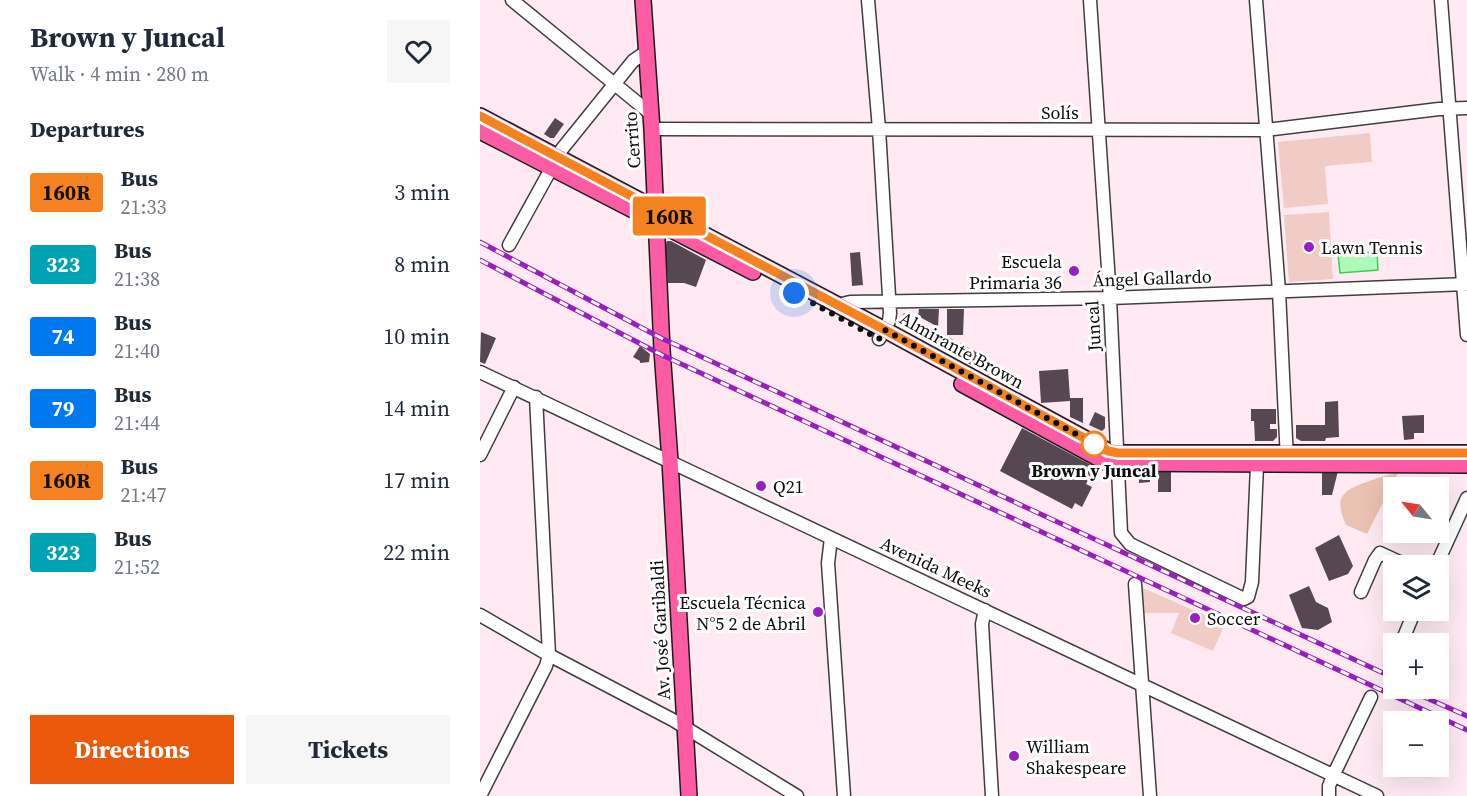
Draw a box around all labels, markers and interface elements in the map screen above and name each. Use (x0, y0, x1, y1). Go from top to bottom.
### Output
text: Brown y Juncal (30, 18, 225, 56)
button: heart (387, 20, 450, 83)
text: Walk · 4 min · 280 m (30, 60, 209, 88)
street label: Solís (1041, 100, 1079, 125)
street label: Cerrito (618, 111, 646, 169)
text: Departures (30, 114, 144, 144)
text: Bus (121, 163, 158, 193)
text: 3 min (394, 177, 450, 207)
text: 160R (42, 178, 91, 207)
text: 21:33 (121, 193, 167, 221)
line badge: 160R (627, 196, 711, 236)
text: 160R (645, 202, 693, 231)
text: Bus (114, 235, 151, 265)
place label: Lawn Tennis (1321, 235, 1423, 260)
marker: Lawn Tennis (1302, 240, 1316, 254)
text: 8 min (394, 249, 450, 279)
place label: Escuela Primaria 36 (969, 249, 1063, 295)
text: 323 (46, 250, 80, 279)
street label: Ángel Gallardo (1092, 263, 1212, 293)
marker: Escuela Primaria 36 (1067, 264, 1081, 278)
text: 21:38 (114, 265, 160, 293)
your location (779, 278, 809, 308)
street label: Juncal (1079, 300, 1107, 353)
street label: Almirante Brown (895, 305, 1029, 395)
text: Bus (114, 307, 151, 337)
text: 10 min (383, 321, 450, 351)
text: 74 (52, 322, 74, 351)
text: 21:40 (114, 337, 160, 365)
text: Bus (114, 379, 151, 409)
text: 14 min (383, 393, 450, 423)
text: 79 (52, 394, 74, 423)
text: 21:44 (114, 409, 160, 437)
marker: Brown y Juncal (1081, 431, 1107, 457)
text: Bus (121, 451, 158, 481)
place label: Brown y Juncal (1031, 458, 1157, 483)
text: 17 min (383, 465, 450, 495)
text: 160R (42, 466, 91, 495)
place label: Q21 (773, 474, 804, 499)
north arrow (1383, 477, 1449, 543)
map controls (1383, 477, 1449, 777)
marker: Q21 (754, 479, 768, 493)
text: 21:47 (121, 481, 167, 509)
text: Bus (114, 523, 151, 553)
street label: Avenida Meeks (876, 530, 996, 604)
text: 22 min (383, 537, 450, 567)
text: 323 (46, 538, 80, 567)
text: 21:52 (114, 553, 160, 581)
button: layers (1383, 555, 1449, 621)
street label: Av. José Garibaldi (644, 559, 676, 701)
place label: Escuela Técnica N°5 2 de Abril (679, 590, 807, 636)
marker: Escuela Técnica N°5 2 de Abril (811, 605, 825, 619)
place label: Soccer (1207, 606, 1261, 631)
marker: Soccer (1188, 611, 1202, 625)
button: + (1383, 633, 1449, 699)
button: − (1383, 711, 1449, 777)
button: Directions (30, 715, 234, 784)
button: Tickets (246, 715, 450, 784)
place label: William Shakespeare (1026, 734, 1127, 780)
marker: William Shakespeare (1007, 749, 1021, 763)

